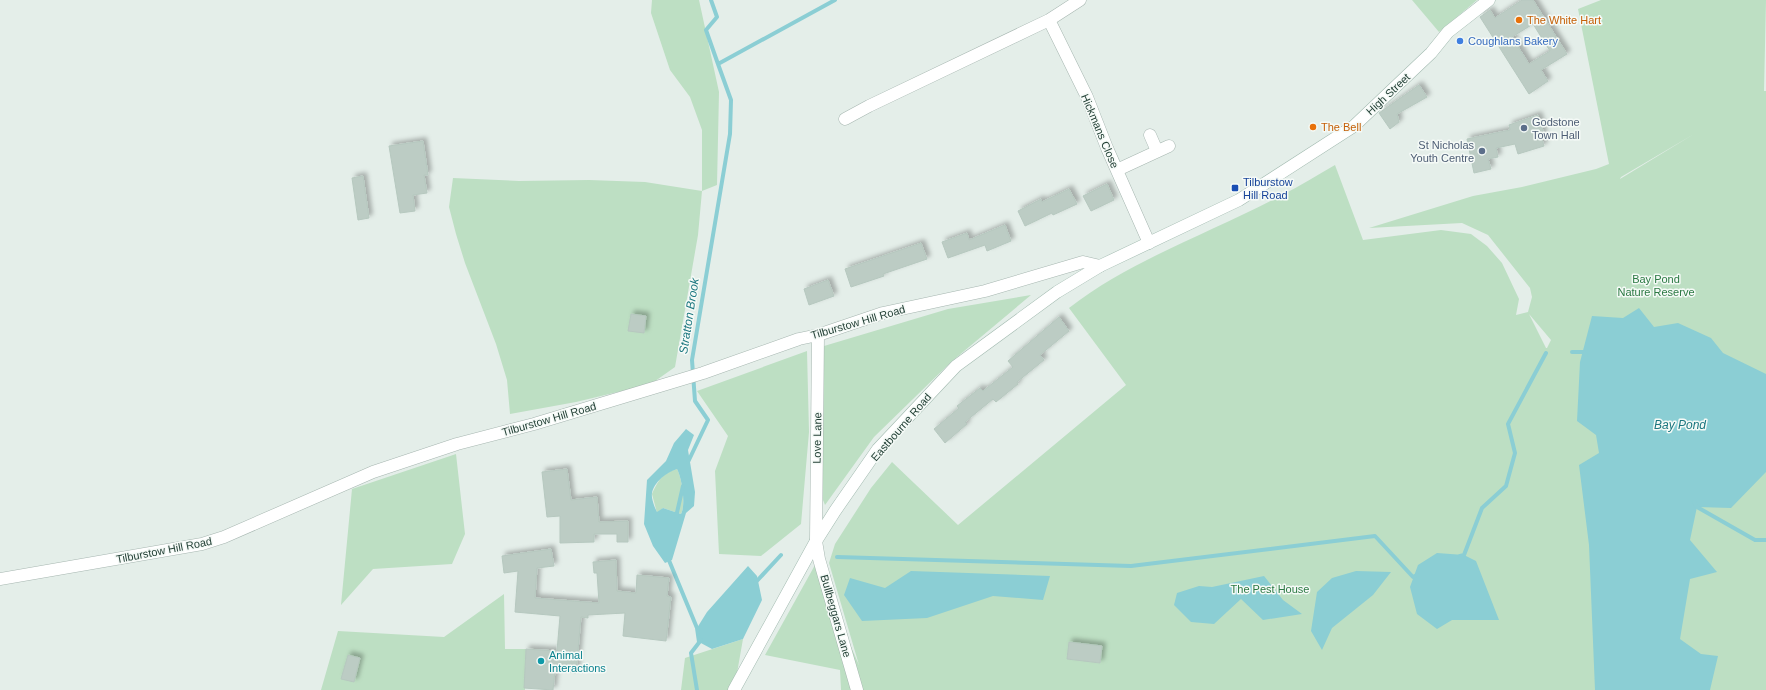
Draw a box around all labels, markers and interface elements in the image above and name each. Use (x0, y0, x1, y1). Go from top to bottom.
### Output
place label: The White Hart (1527, 14, 1601, 26)
marker: The White Hart (1514, 15, 1524, 25)
place label: Coughlans Bakery (1468, 35, 1558, 47)
marker: Coughlans Bakery (1455, 36, 1465, 46)
street label: High Street (1364, 71, 1412, 117)
street label: Hickmans Close (1079, 92, 1121, 170)
place label: Godstone Town Hall (1532, 116, 1580, 141)
place label: The Bell (1321, 121, 1361, 133)
marker: The Bell (1308, 122, 1318, 132)
marker: Godstone Town Hall (1519, 123, 1529, 133)
place label: St Nicholas Youth Centre (1410, 139, 1474, 164)
marker: St Nicholas Youth Centre (1477, 146, 1487, 156)
place label: Tilburstow Hill Road (1243, 176, 1293, 201)
marker: Tilburstow Hill Road (1230, 183, 1240, 193)
park label: Bay Pond Nature Reserve (1617, 273, 1695, 298)
water label: Stratton Brook (676, 276, 702, 355)
street label: Tilburstow Hill Road (810, 303, 906, 341)
street label: Eastbourne Road (868, 391, 934, 463)
street label: Tilburstow Hill Road (501, 400, 597, 438)
street label: Love Lane (811, 412, 823, 464)
water label: Bay Pond (1654, 418, 1706, 432)
street label: Tilburstow Hill Road (115, 535, 213, 565)
street label: Bullbeggars Lane (818, 573, 854, 659)
park label: The Pest House (1231, 583, 1309, 595)
place label: Animal Interactions (549, 649, 606, 674)
marker: Animal Interactions (536, 656, 546, 666)

